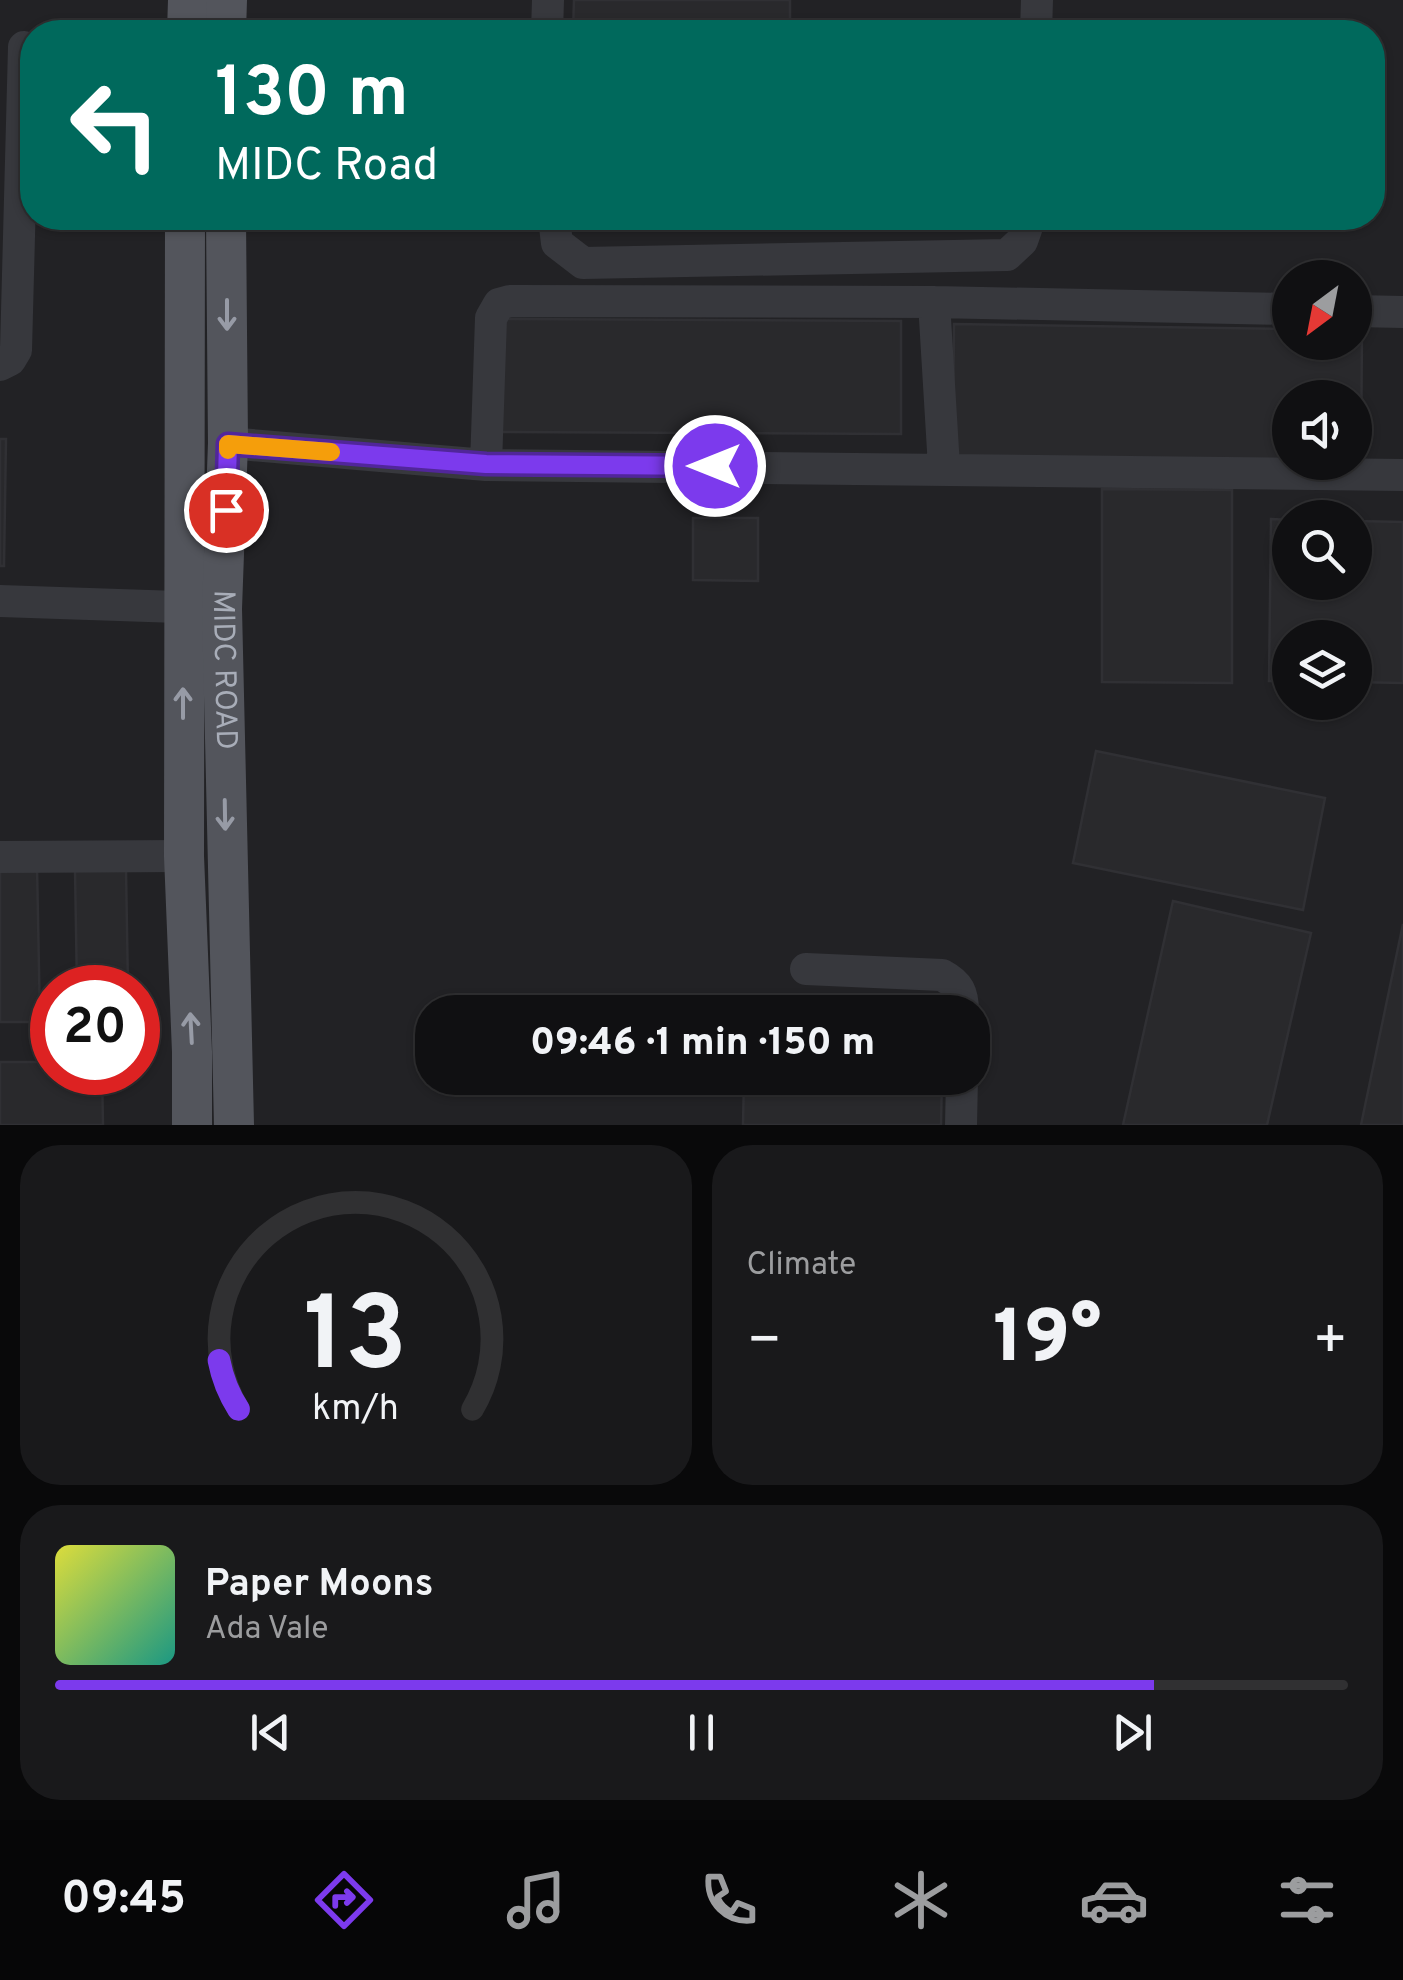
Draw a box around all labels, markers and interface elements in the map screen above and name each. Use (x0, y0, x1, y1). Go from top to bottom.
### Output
text: 130 m (215, 52, 409, 141)
icon: left (50, 60, 180, 190)
text: MIDC Road (215, 139, 438, 196)
north arrow (1272, 260, 1372, 360)
map controls (1272, 260, 1372, 720)
one-way arrow (218, 298, 236, 330)
button: sound (1272, 380, 1372, 480)
position arrow (663, 414, 767, 518)
pin (184, 468, 269, 553)
icon: arrive (199, 483, 254, 538)
button: search (1272, 500, 1372, 600)
street label: MIDC ROAD (203, 589, 244, 750)
button: layers (1272, 620, 1372, 720)
one-way arrow (174, 687, 192, 720)
one-way arrow (216, 798, 234, 830)
speed limit sign: 20 (30, 965, 160, 1095)
one-way arrow (181, 1012, 200, 1044)
text: 09:46 · 1 min · 150 m (530, 1020, 875, 1069)
text: Climate (747, 1246, 856, 1286)
text: 13 (304, 1275, 408, 1407)
text: 19° (993, 1294, 1102, 1389)
text: − (747, 1308, 782, 1378)
text: + (1313, 1308, 1348, 1378)
text: km/h (312, 1387, 399, 1433)
text: Paper Moons (205, 1561, 434, 1610)
text: Ada Vale (205, 1610, 329, 1650)
icon: previous (243, 1705, 298, 1760)
icon: pause (674, 1705, 729, 1760)
icon: next (1105, 1705, 1160, 1760)
icon: directions (309, 1865, 379, 1935)
icon: music (501, 1865, 571, 1935)
icon: phone (694, 1865, 764, 1935)
icon: climate (886, 1865, 956, 1935)
icon: car (1079, 1865, 1149, 1935)
icon: filters (1272, 1865, 1342, 1935)
text: 09:45 (61, 1872, 186, 1929)

